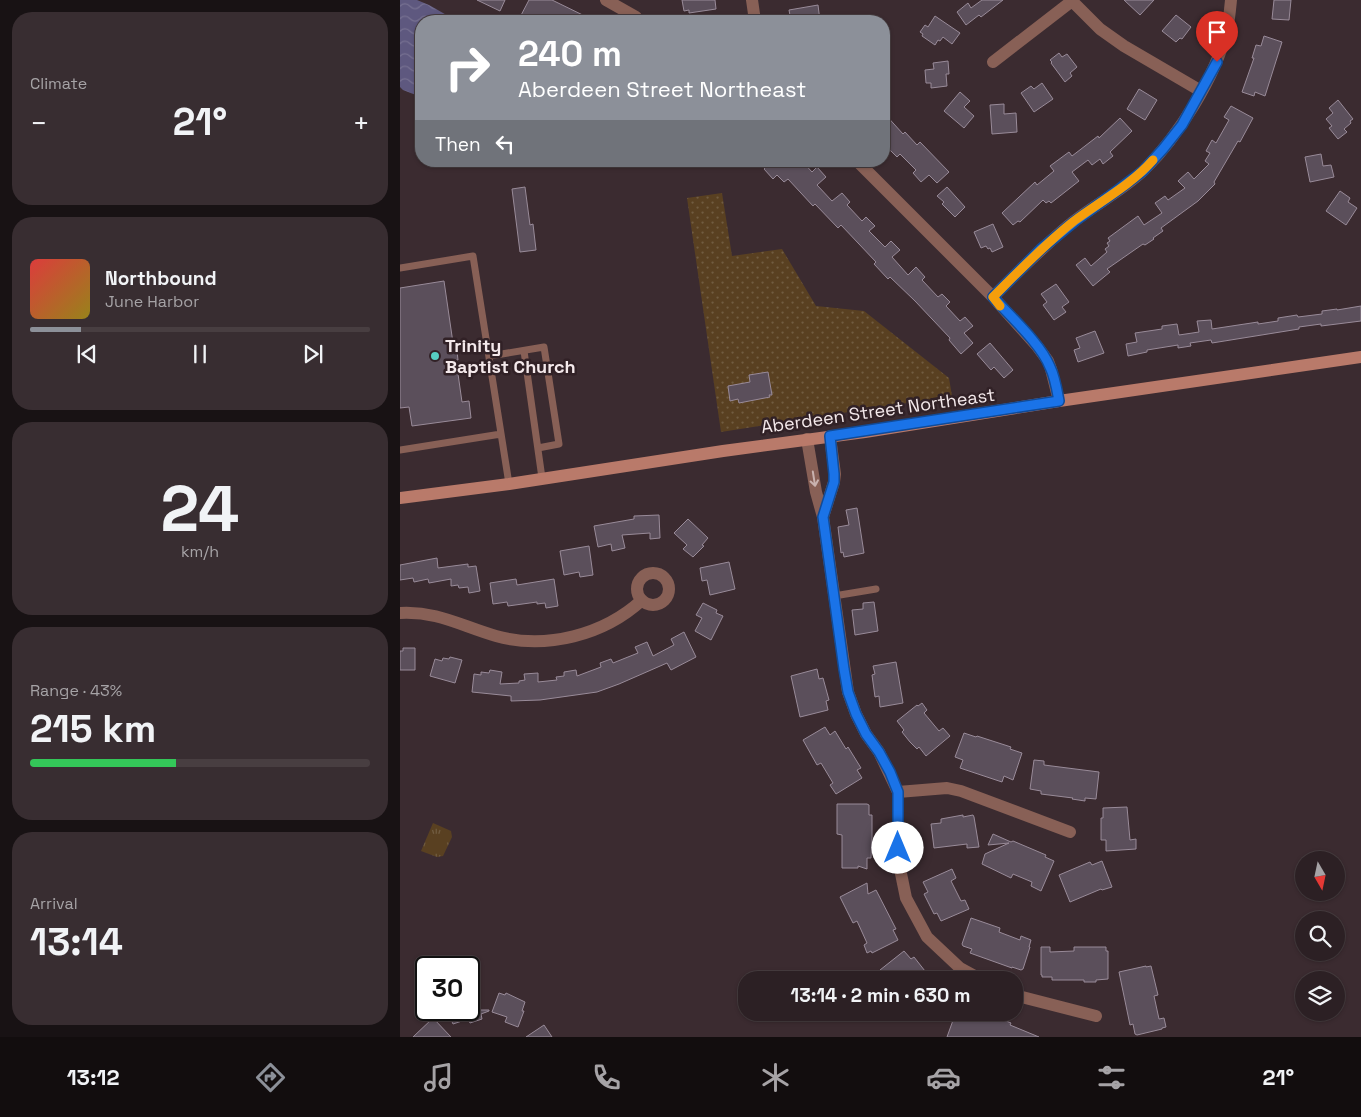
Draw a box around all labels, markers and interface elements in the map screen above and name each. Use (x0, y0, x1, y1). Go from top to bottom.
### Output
pin (1196, 11, 1238, 62)
icon: arrive (1203, 18, 1231, 46)
text: 240 m (518, 32, 622, 76)
icon: right (435, 35, 500, 100)
text: Climate (30, 73, 87, 94)
text: Aberdeen Street Northeast (518, 75, 806, 103)
text: 21° (173, 98, 227, 146)
text: − (30, 105, 47, 141)
text: + (353, 105, 370, 141)
icon: left (491, 130, 519, 158)
text: Then (435, 132, 481, 157)
text: Northbound (105, 266, 217, 291)
text: June Harbor (105, 291, 199, 312)
place label: Trinity Baptist Church (445, 334, 576, 378)
icon: previous (73, 340, 101, 368)
icon: pause (186, 340, 214, 368)
icon: next (299, 340, 327, 368)
marker: Trinity Baptist Church (429, 350, 441, 362)
street label: Aberdeen Street Northeast (760, 383, 996, 438)
text: 24 (161, 467, 239, 550)
one-way arrow (809, 470, 819, 486)
text: km/h (181, 541, 219, 562)
text: Range · 43% (30, 680, 122, 701)
text: 215 km (30, 705, 156, 753)
position arrow (871, 821, 923, 873)
north arrow (1295, 851, 1345, 901)
map controls (1295, 851, 1345, 1021)
text: Arrival (30, 893, 78, 914)
button: search (1295, 911, 1345, 961)
text: 13:14 (30, 918, 123, 966)
speed limit sign: 30 (415, 956, 480, 1021)
button: layers (1295, 971, 1345, 1021)
text: 13:14 · 2 min · 630 m (791, 983, 970, 1008)
icon: directions (253, 1060, 288, 1095)
icon: music (421, 1060, 456, 1095)
icon: phone (589, 1060, 624, 1095)
icon: climate (758, 1060, 793, 1095)
icon: car (926, 1060, 961, 1095)
icon: filters (1094, 1060, 1129, 1095)
text: 13:12 (67, 1063, 120, 1091)
text: 21° (1263, 1063, 1294, 1091)

